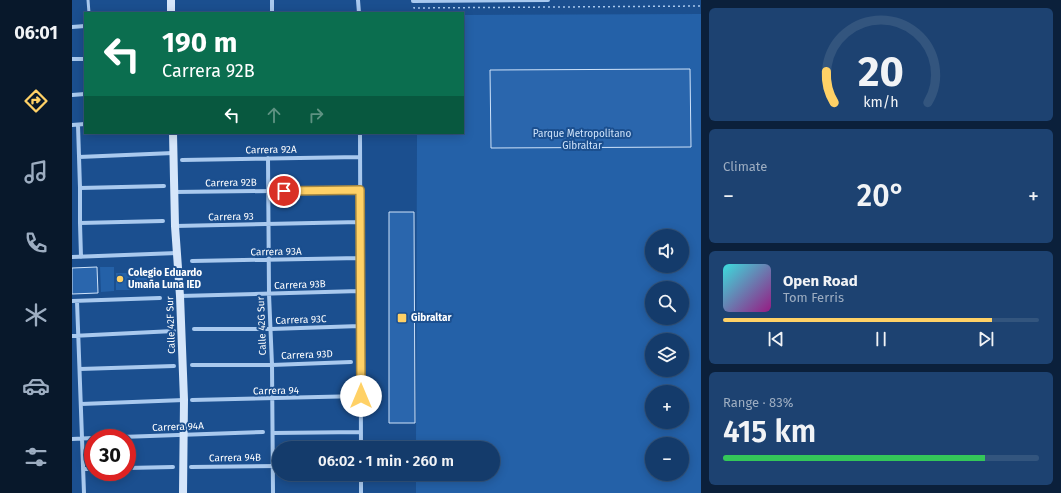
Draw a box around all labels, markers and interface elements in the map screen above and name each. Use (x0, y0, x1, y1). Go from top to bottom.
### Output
text: 06:01 (14, 22, 58, 44)
text: 190 m (162, 26, 237, 59)
icon: left (96, 28, 148, 80)
text: 20 (858, 46, 904, 96)
text: Carrera 92B (162, 60, 255, 82)
icon: directions (22, 87, 50, 115)
text: km/h (863, 93, 899, 110)
icon: left (221, 104, 243, 126)
icon: ahead (263, 104, 285, 126)
icon: right (305, 104, 327, 126)
park label: Parque Metropolitano Gibraltar (533, 128, 631, 152)
street label: Carrera 92A (245, 144, 297, 156)
icon: music (22, 158, 50, 186)
text: Climate (723, 159, 767, 174)
pin (267, 174, 301, 208)
street label: Carrera 92B (205, 177, 257, 189)
text: 20° (857, 178, 905, 214)
icon: arrive (273, 180, 295, 202)
text: − (723, 183, 734, 210)
text: + (1028, 183, 1039, 210)
street label: Carrera 93 (208, 211, 254, 223)
icon: phone (22, 229, 50, 257)
map controls (645, 229, 689, 481)
button: sound (645, 229, 689, 273)
street label: Carrera 93A (250, 246, 302, 258)
place label: Colegio Eduardo Umaña Luna IED (128, 267, 202, 291)
text: Open Road (783, 272, 858, 290)
marker: Colegio Eduardo Umaña Luna IED (115, 274, 125, 284)
street label: Carrera 93B (274, 278, 326, 292)
button: search (645, 281, 689, 325)
text: Tom Ferris (783, 290, 844, 305)
street label: Calle 42F Sur (164, 296, 178, 354)
street label: Calle 42G Sur (255, 296, 269, 356)
icon: climate (22, 301, 50, 329)
marker: Gibraltar (396, 312, 408, 324)
place label: Gibraltar (411, 312, 452, 324)
street label: Carrera 93C (275, 313, 327, 327)
icon: previous (765, 328, 787, 350)
icon: pause (870, 328, 892, 350)
icon: next (975, 328, 997, 350)
button: layers (645, 333, 689, 377)
street label: Carrera 93D (281, 348, 333, 362)
icon: car (22, 372, 50, 400)
position arrow (340, 375, 382, 417)
street label: Carrera 94 (253, 385, 300, 397)
button: + (645, 385, 689, 429)
text: Range · 83% (723, 395, 793, 410)
text: 415 km (723, 414, 816, 450)
street label: Carrera 94A (152, 420, 204, 434)
speed limit sign: 30 (84, 429, 136, 481)
button: − (645, 437, 689, 481)
icon: filters (22, 443, 50, 471)
street label: Carrera 94B (209, 452, 261, 464)
text: 06:02 · 1 min · 260 m (318, 452, 454, 470)

